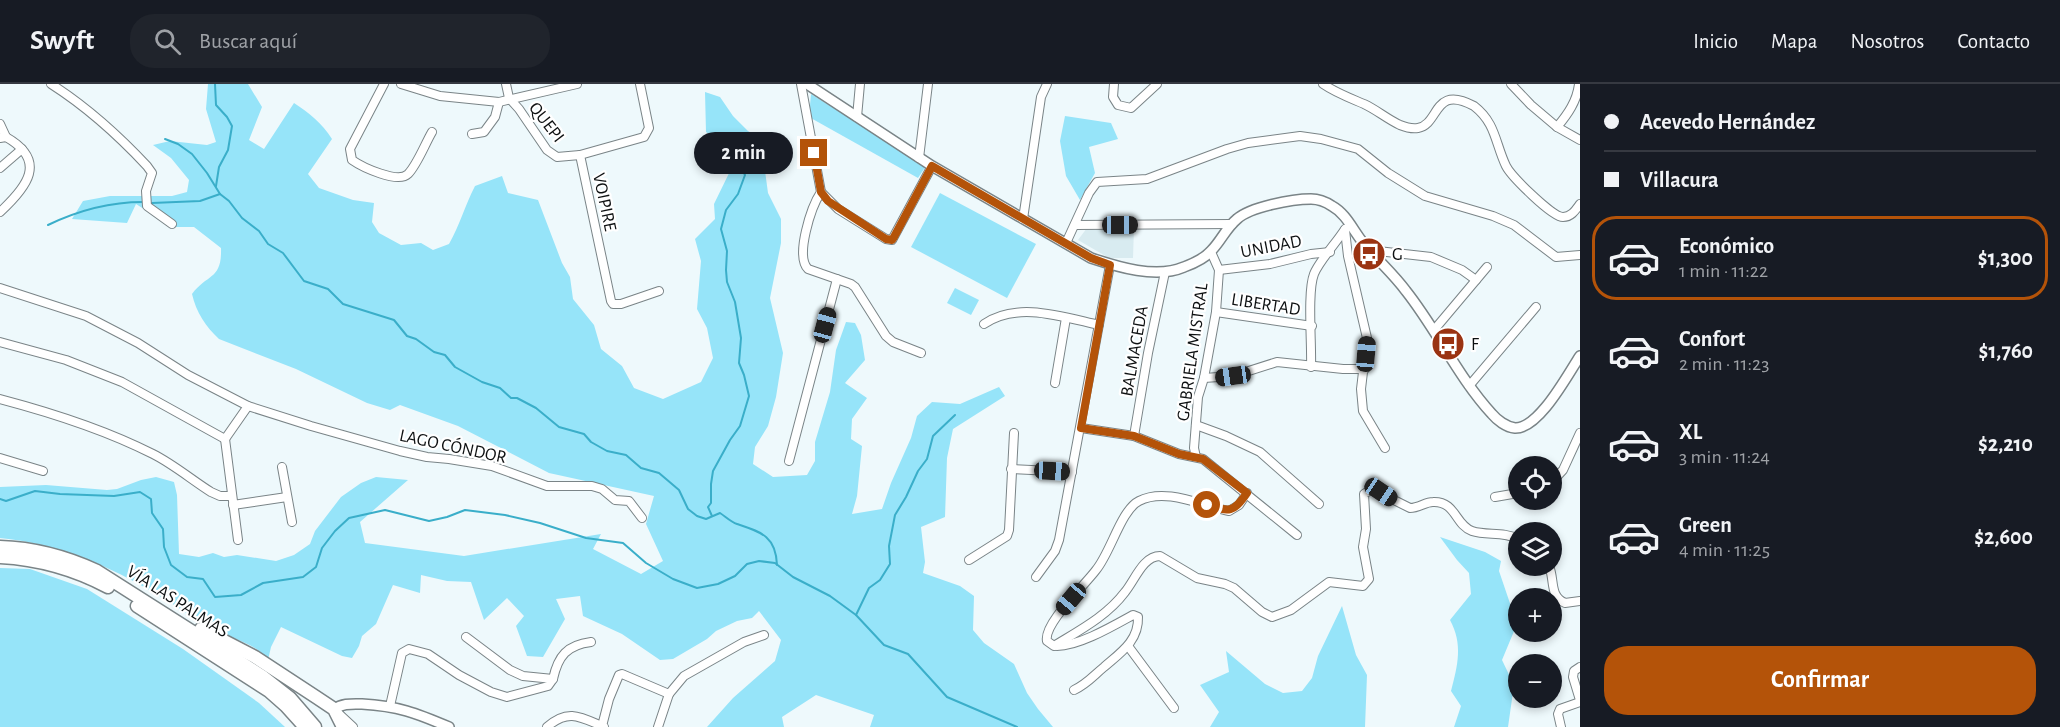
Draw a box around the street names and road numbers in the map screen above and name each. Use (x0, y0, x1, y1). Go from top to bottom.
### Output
street label: QUEPI (525, 99, 567, 146)
street label: VOIPIRE (589, 171, 619, 233)
street label: UNIDAD (1239, 232, 1303, 262)
street label: GABRIELA MISTRAL (1174, 281, 1212, 422)
street label: LIBERTAD (1230, 291, 1302, 319)
street label: BALMACEDA (1118, 304, 1152, 398)
street label: LAGO CÓNDOR (398, 424, 509, 467)
street label: VÍA LAS PALMAS (123, 560, 233, 641)

